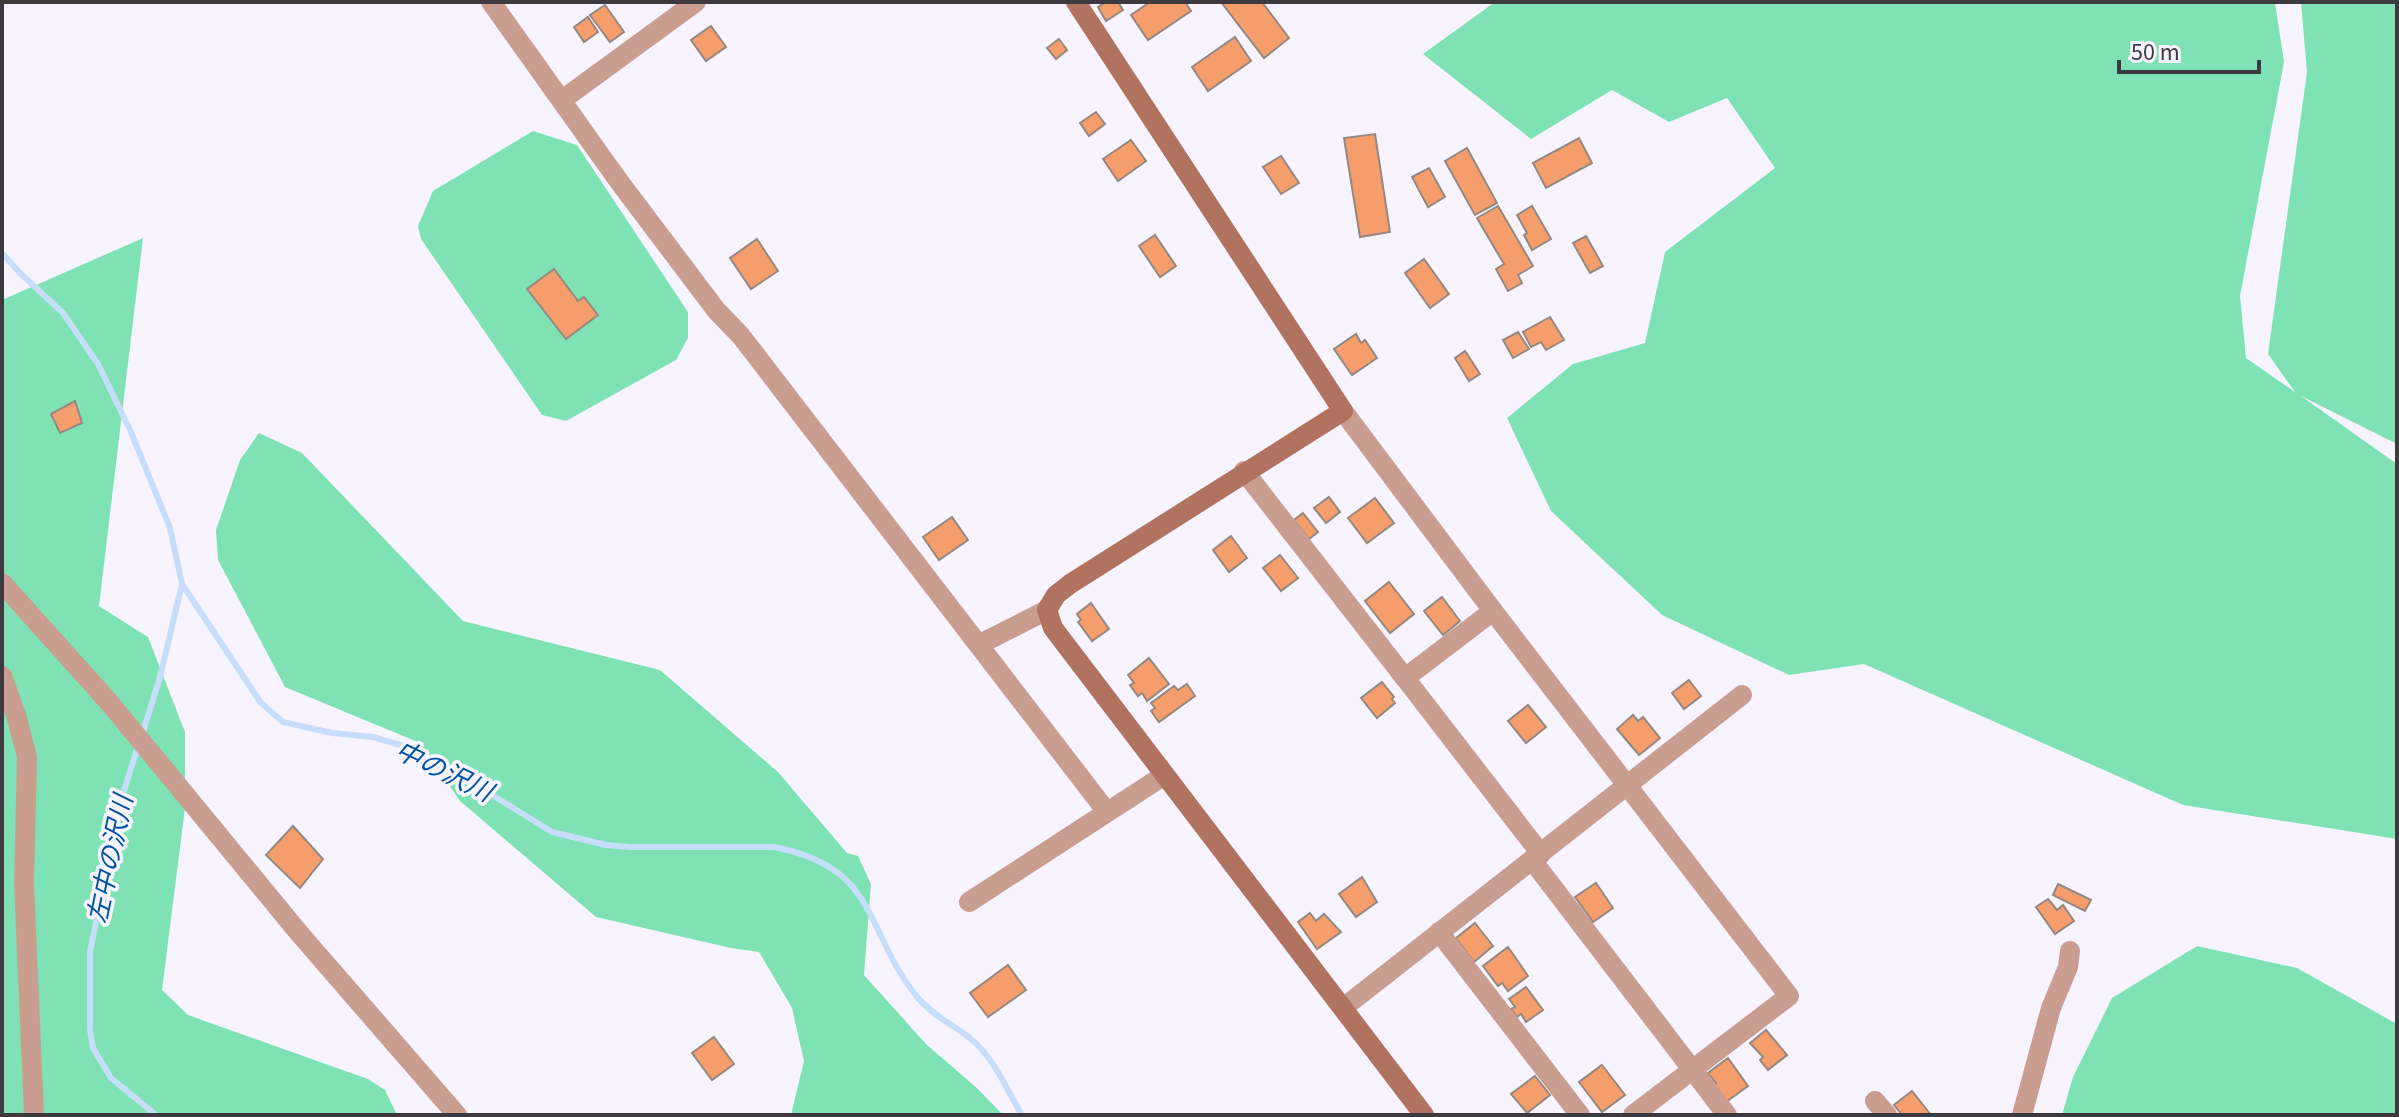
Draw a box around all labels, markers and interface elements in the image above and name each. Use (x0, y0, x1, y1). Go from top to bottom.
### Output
scale bar (2119, 24, 2259, 74)
text: 50 m (2131, 35, 2180, 70)
water label: 中の沢川 (389, 732, 501, 812)
water label: 左中の沢川 (79, 789, 143, 927)

